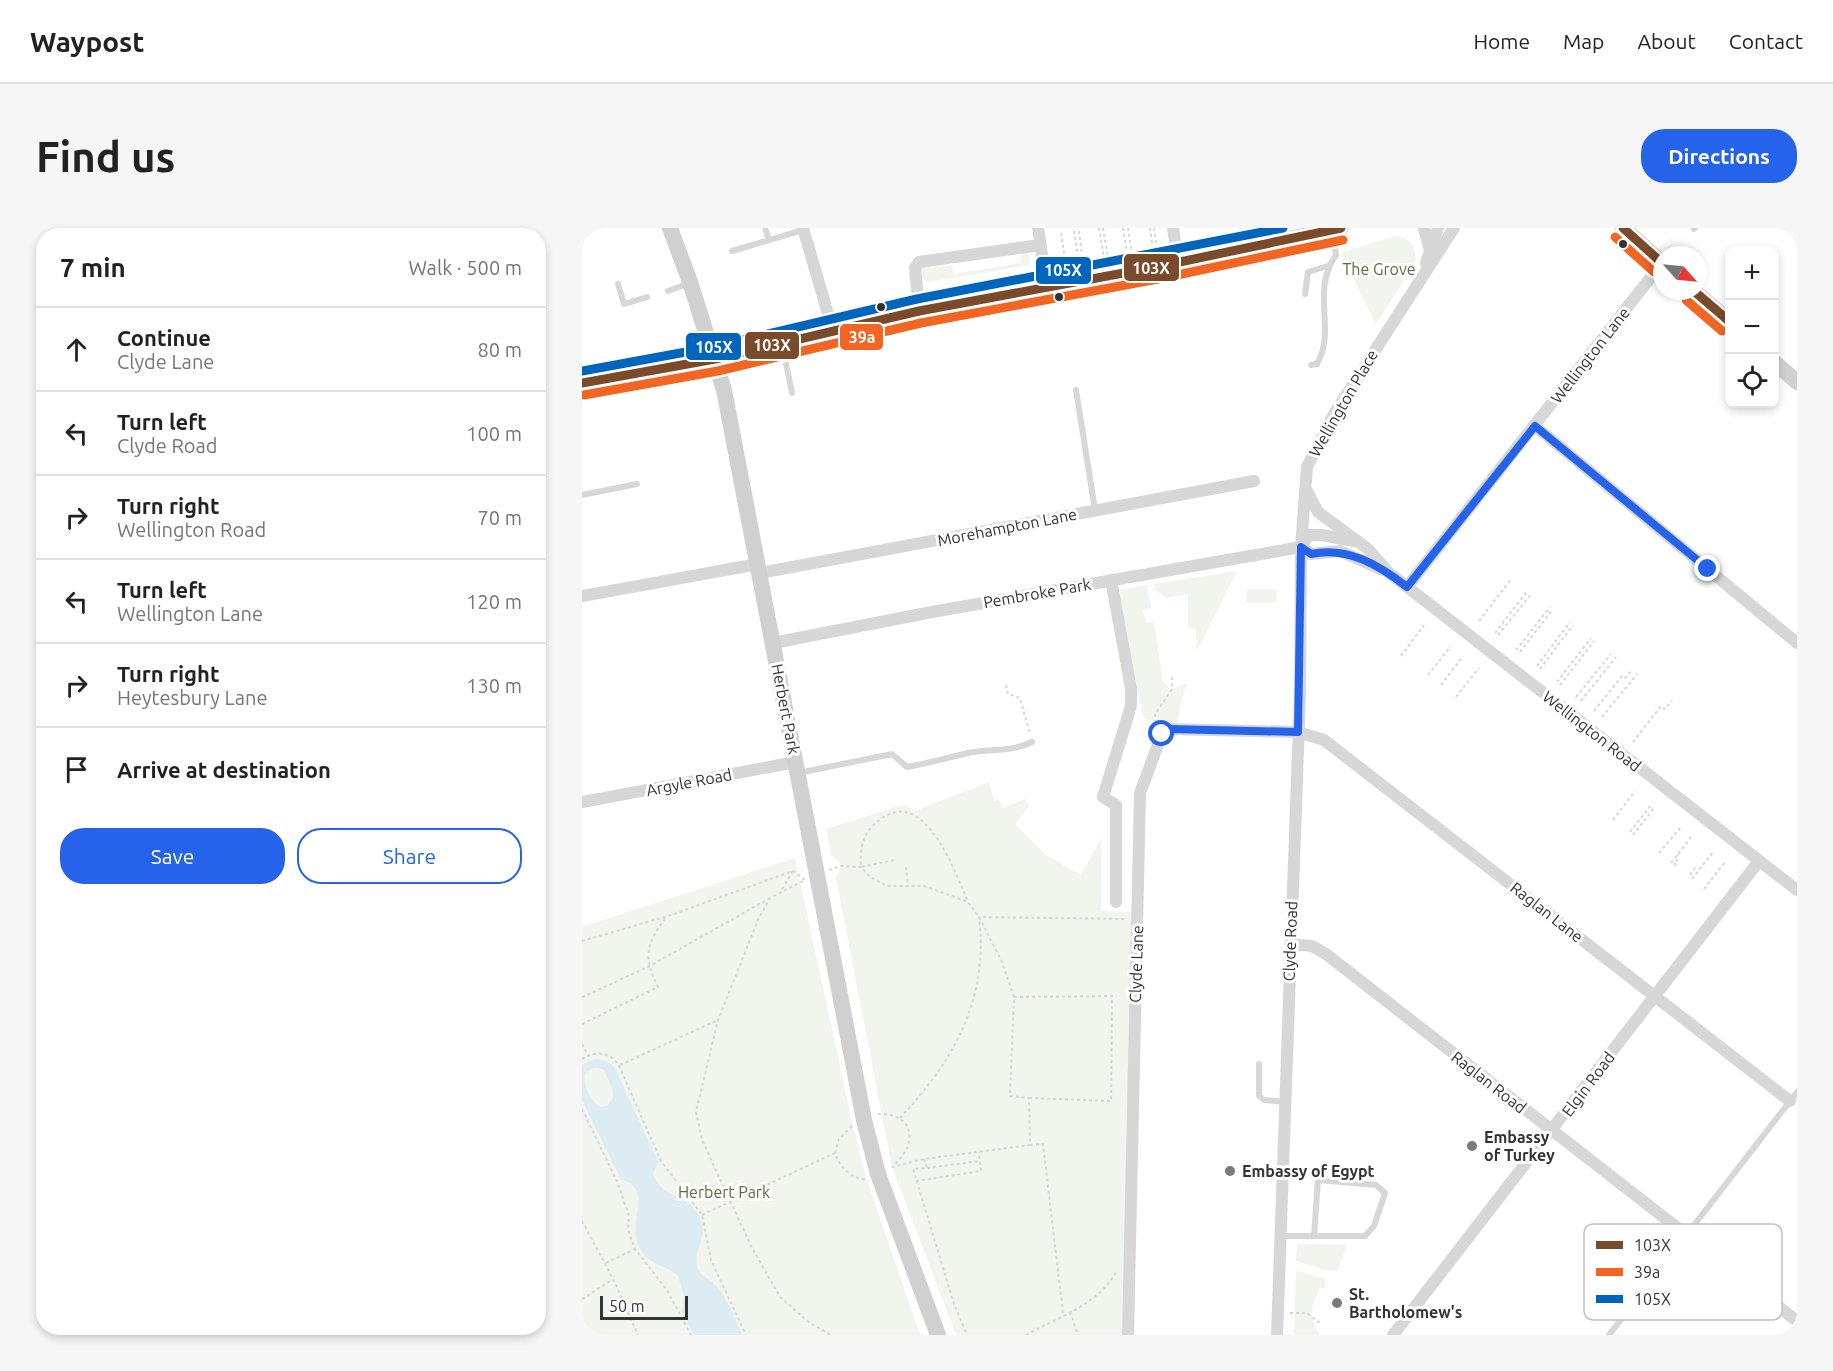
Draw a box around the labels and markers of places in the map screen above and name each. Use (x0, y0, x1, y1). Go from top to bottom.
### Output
unlabelled marker (1617, 238, 1629, 250)
unlabelled marker (1053, 291, 1065, 303)
unlabelled marker (875, 301, 887, 313)
place label: Embassy of Turkey (1484, 1128, 1555, 1164)
marker: Embassy of Turkey (1465, 1139, 1479, 1153)
place label: Embassy of Egypt (1242, 1162, 1375, 1180)
marker: Embassy of Egypt (1223, 1164, 1237, 1178)
place label: St. Bartholomew's (1349, 1285, 1462, 1321)
marker: St. Bartholomew's (1330, 1296, 1344, 1310)

